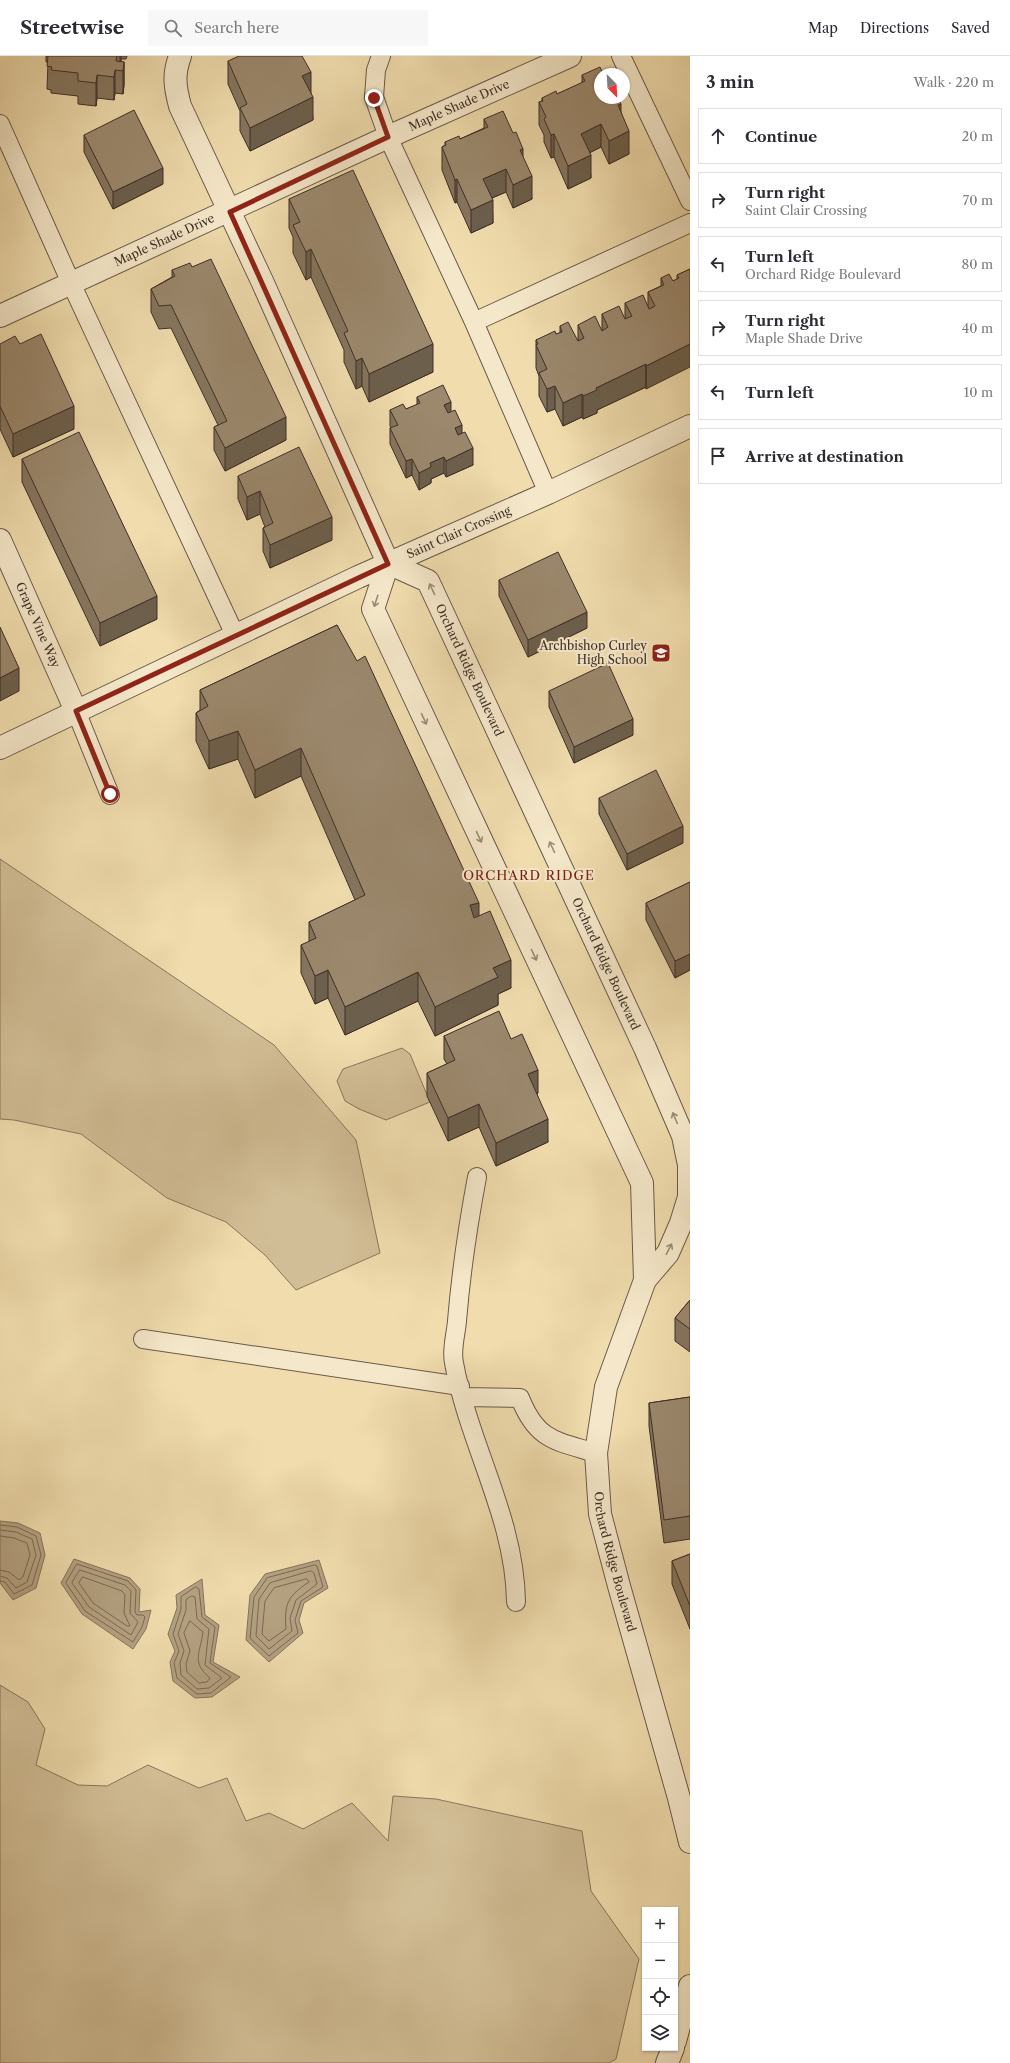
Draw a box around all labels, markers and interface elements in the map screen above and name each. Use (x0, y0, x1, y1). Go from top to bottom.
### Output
search box (148, 10, 428, 46)
text: Streetwise (20, 16, 124, 39)
icon: search (162, 17, 184, 39)
text: Search here (194, 18, 279, 37)
text: Map (808, 19, 838, 37)
text: Directions (860, 19, 929, 37)
text: Saved (951, 19, 990, 37)
north arrow (594, 68, 630, 104)
text: 3 min (706, 72, 755, 92)
text: Walk · 220 m (914, 74, 994, 90)
street label: Maple Shade Drive (406, 76, 512, 134)
route end (365, 89, 383, 107)
icon: ahead (707, 125, 729, 147)
text: Continue (745, 127, 817, 146)
text: 20 m (962, 128, 993, 144)
text: Turn right (745, 183, 825, 202)
icon: right (707, 189, 729, 211)
text: 70 m (963, 192, 993, 208)
text: Saint Clair Crossing (745, 202, 867, 218)
street label: Maple Shade Drive (112, 210, 217, 269)
text: Turn left (745, 247, 814, 266)
icon: left (707, 253, 729, 275)
text: 80 m (961, 256, 993, 272)
text: Orchard Ridge Boulevard (745, 266, 901, 282)
text: Turn right (745, 311, 825, 330)
icon: right (707, 317, 729, 339)
text: 40 m (962, 320, 993, 336)
text: Maple Shade Drive (745, 330, 863, 346)
icon: left (707, 381, 729, 403)
text: Turn left (745, 383, 814, 402)
text: 10 m (964, 384, 993, 400)
icon: arrive (707, 445, 729, 467)
text: Arrive at destination (745, 447, 904, 466)
street label: Saint Clair Crossing (404, 502, 514, 562)
street label: Grape Vine Way (13, 580, 64, 670)
one-way arrow (428, 583, 435, 595)
one-way arrow (372, 594, 379, 607)
street label: Orchard Ridge Boulevard (433, 601, 507, 739)
place label: Archbishop Curley High School (538, 638, 647, 667)
school or university icon: Archbishop Curley High School (650, 642, 672, 664)
one-way arrow (421, 713, 428, 725)
route start (101, 785, 119, 803)
one-way arrow (476, 831, 483, 843)
one-way arrow (548, 841, 555, 853)
district label: ORCHARD RIDGE (463, 867, 595, 883)
street label: Orchard Ridge Boulevard (569, 895, 644, 1033)
one-way arrow (531, 948, 538, 960)
one-way arrow (671, 1112, 678, 1124)
one-way arrow (666, 1243, 673, 1255)
street label: Orchard Ridge Boulevard (592, 1491, 640, 1634)
map controls (642, 1907, 678, 2051)
button: + (642, 1907, 678, 1943)
button: − (642, 1943, 678, 1979)
button: locate (642, 1979, 678, 2015)
button: layers (642, 2015, 678, 2051)

